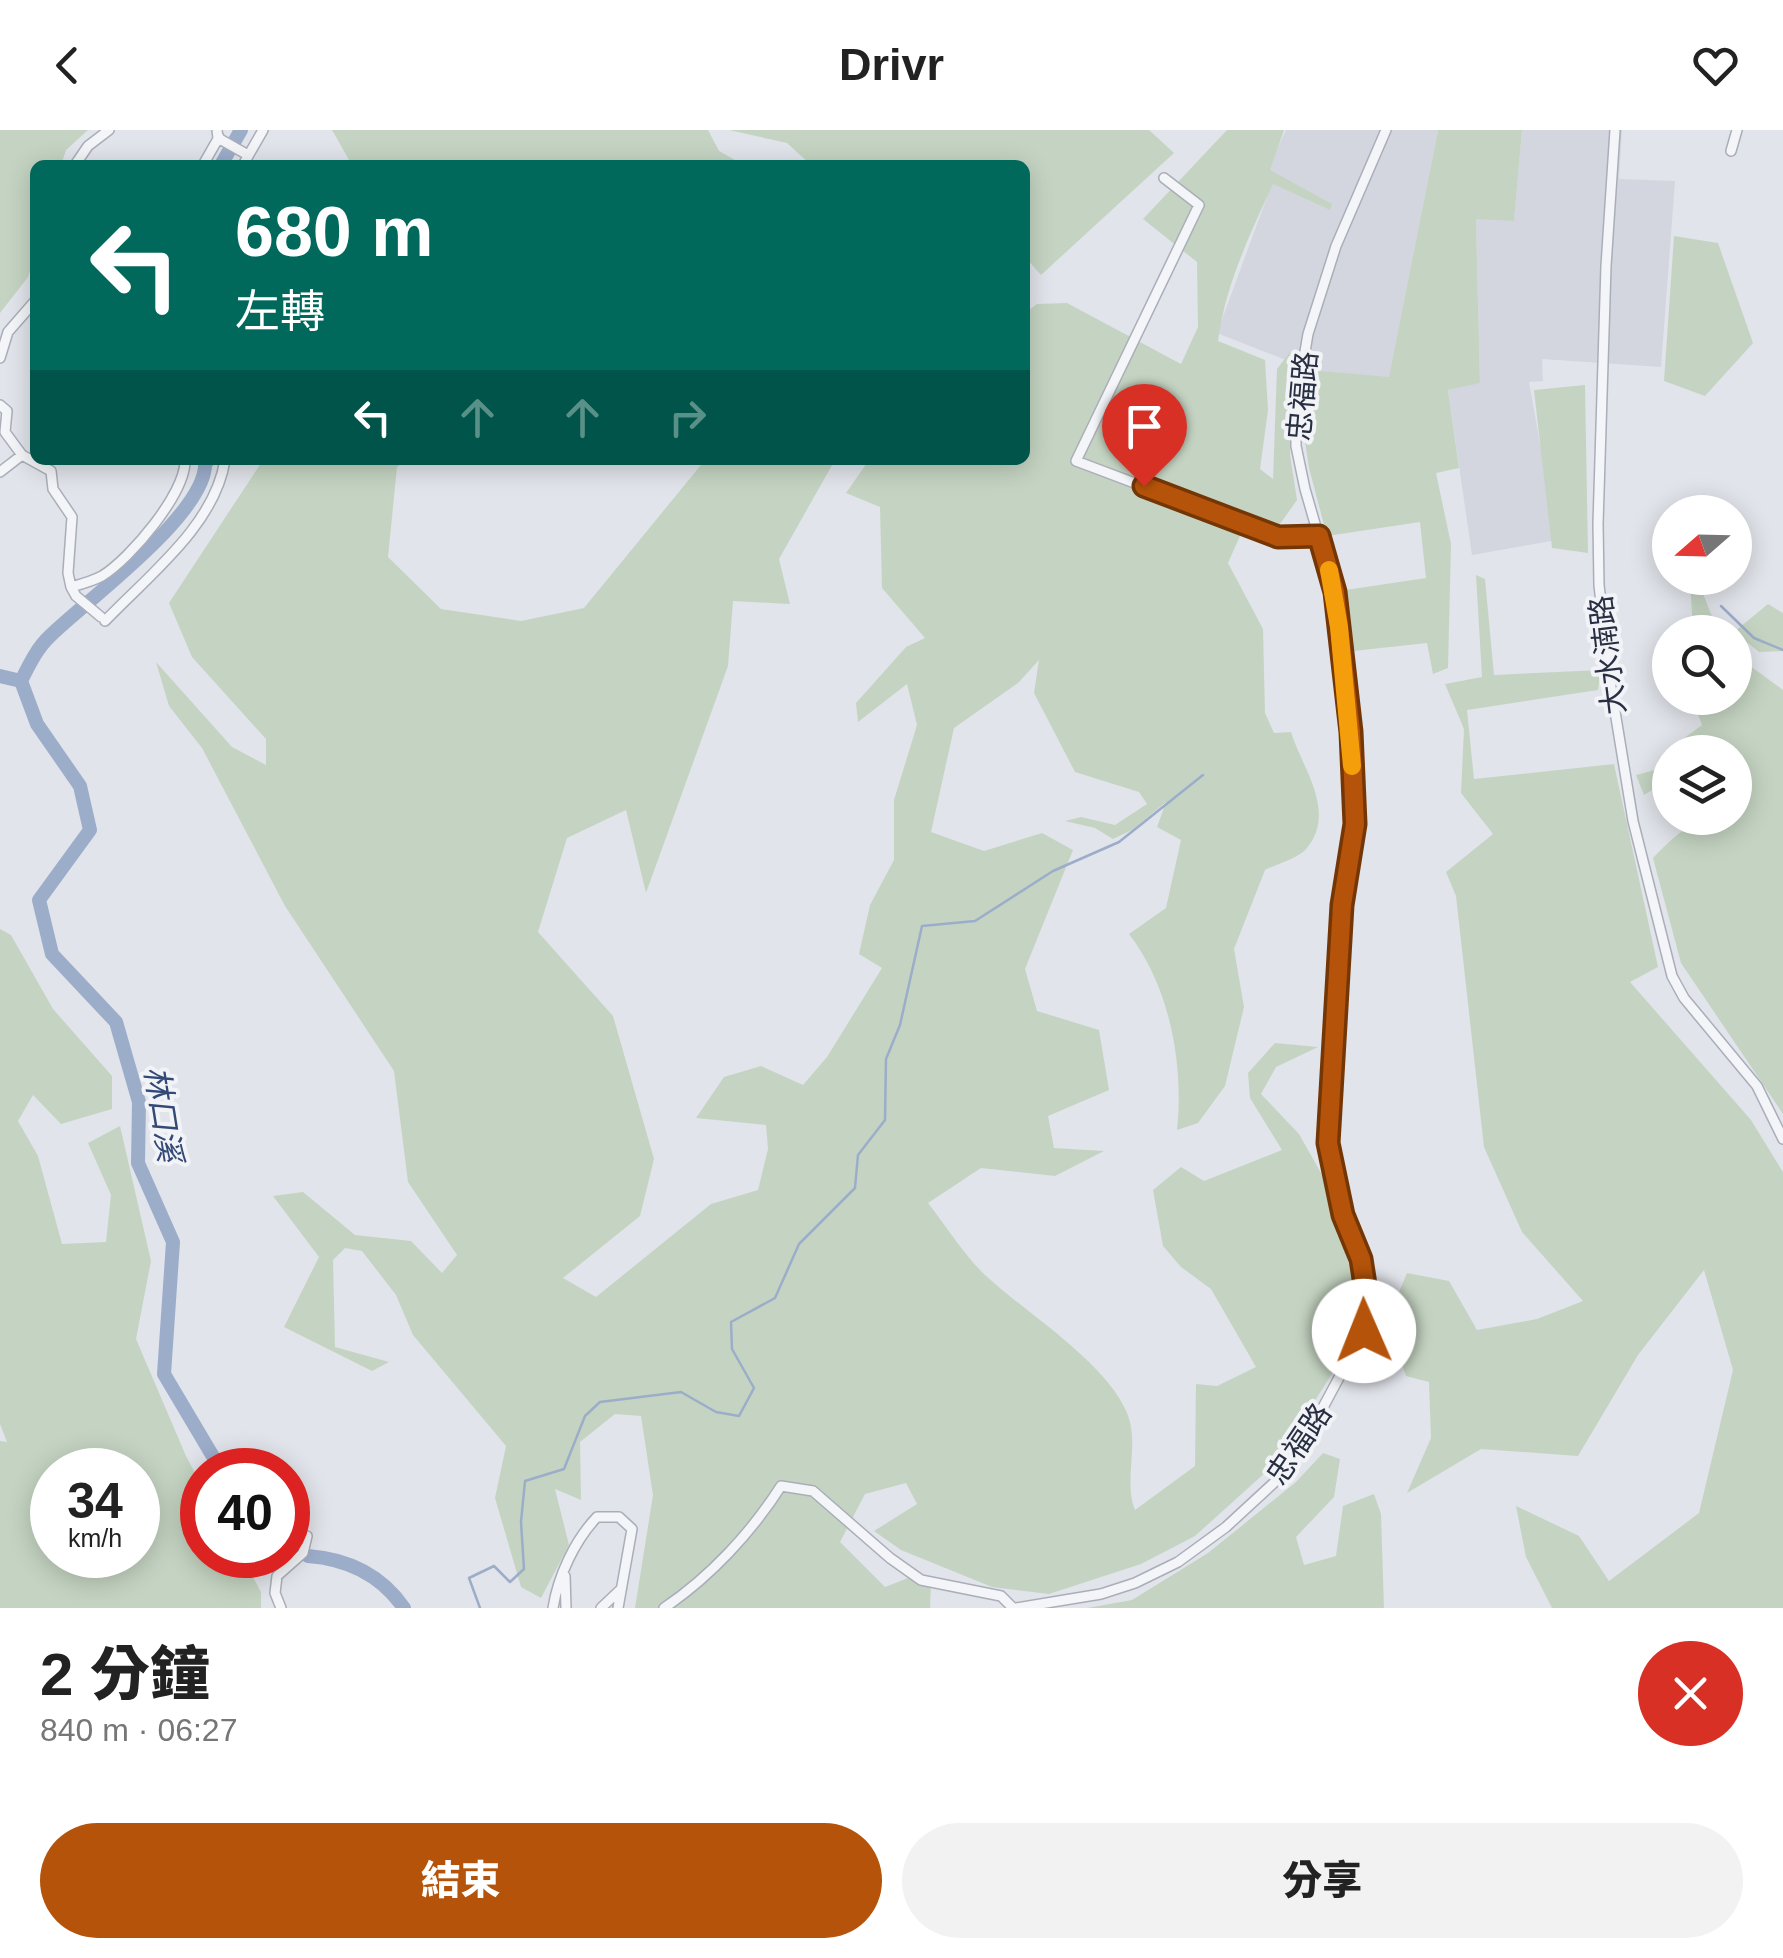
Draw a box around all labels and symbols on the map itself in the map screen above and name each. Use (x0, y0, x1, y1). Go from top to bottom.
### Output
street label: 忠福路 (1282, 350, 1323, 442)
pin (1102, 384, 1187, 487)
north arrow (1652, 495, 1752, 595)
street label: 大水湳路 (1584, 593, 1631, 717)
water label: 林口溪 (138, 1064, 189, 1168)
position arrow (1312, 1279, 1416, 1383)
street label: 忠福路 (1260, 1397, 1337, 1490)
speed limit sign: 40 (180, 1448, 310, 1578)

